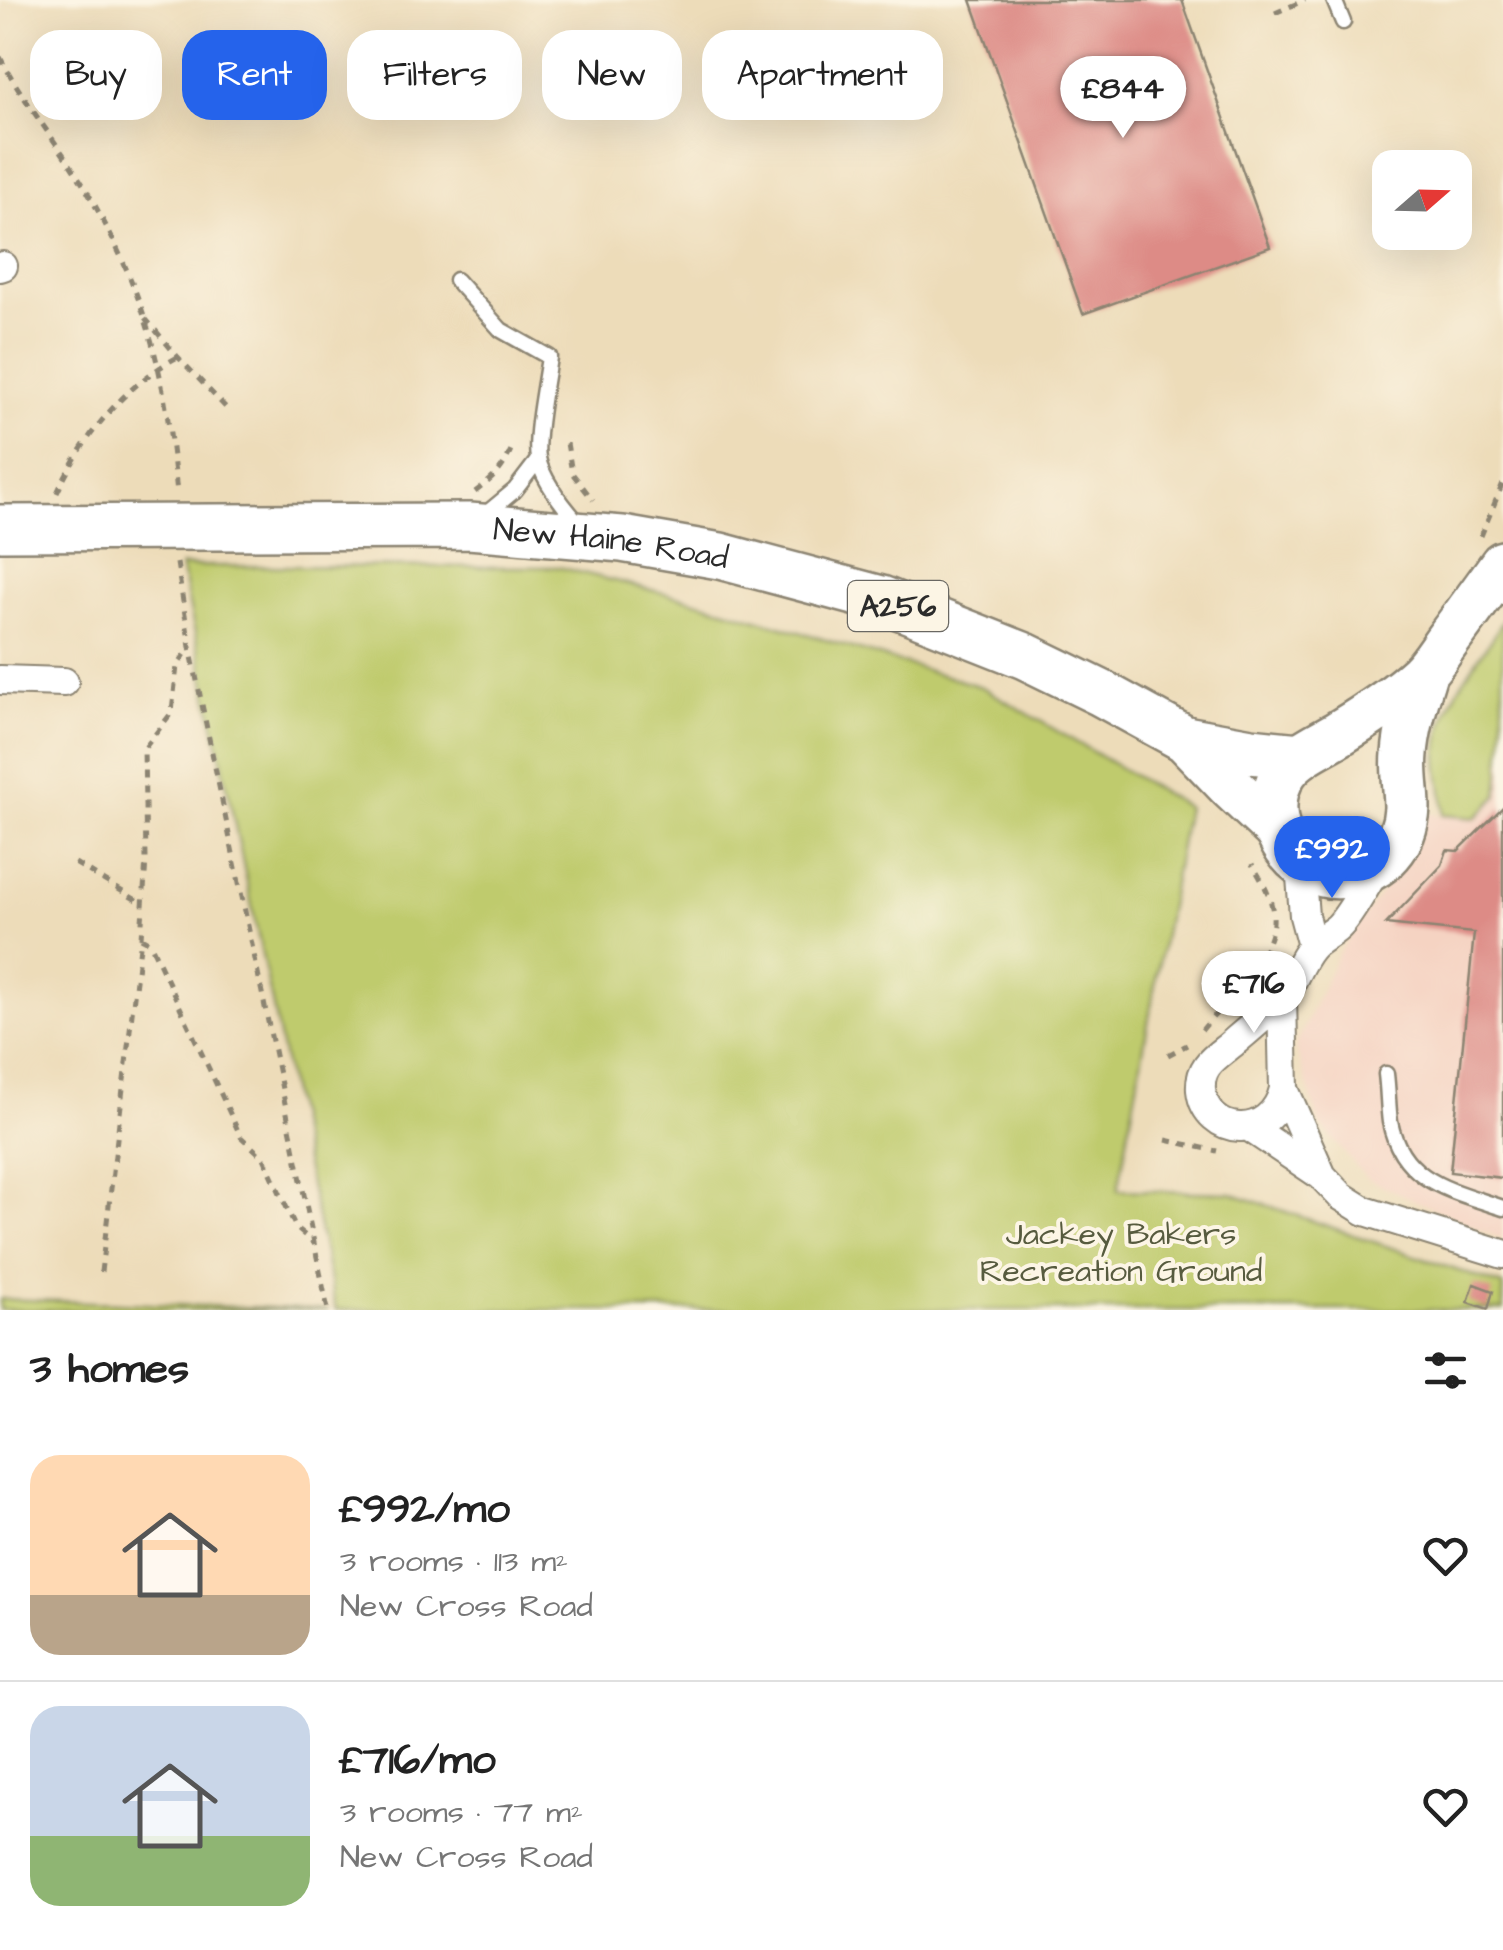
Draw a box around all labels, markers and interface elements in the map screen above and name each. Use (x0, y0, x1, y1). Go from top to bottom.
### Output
chip: Buy (30, 30, 162, 120)
chip: Rent (182, 30, 327, 120)
chip: Filters (347, 30, 522, 120)
chip: New (542, 30, 682, 120)
chip: Apartment (702, 30, 943, 120)
pin: £844 (1064, 56, 1182, 141)
text: £844 (1082, 66, 1164, 111)
north arrow (1372, 150, 1472, 250)
map controls (1372, 150, 1472, 250)
street label: New Haine Road (492, 507, 732, 581)
road number: A256 (848, 581, 948, 631)
pin: £992 (1273, 816, 1391, 901)
text: £992 (1296, 826, 1368, 871)
pin: £716 (1195, 951, 1313, 1036)
text: £716 (1223, 961, 1285, 1006)
park label: Jackey Bakers Recreation Ground (980, 1212, 1262, 1294)
text: 3 homes (30, 1341, 189, 1399)
icon: filters (1418, 1343, 1473, 1398)
text: £992/mo (340, 1481, 510, 1539)
icon: home (110, 1495, 230, 1615)
icon: heart (1418, 1528, 1473, 1583)
text: 3 rooms · 113 m² (340, 1539, 568, 1584)
text: New Cross Road (340, 1584, 593, 1629)
text: £716/mo (340, 1732, 496, 1790)
icon: home (110, 1746, 230, 1866)
icon: heart (1418, 1779, 1473, 1834)
text: 3 rooms · 77 m² (340, 1790, 583, 1835)
text: New Cross Road (340, 1835, 593, 1880)

